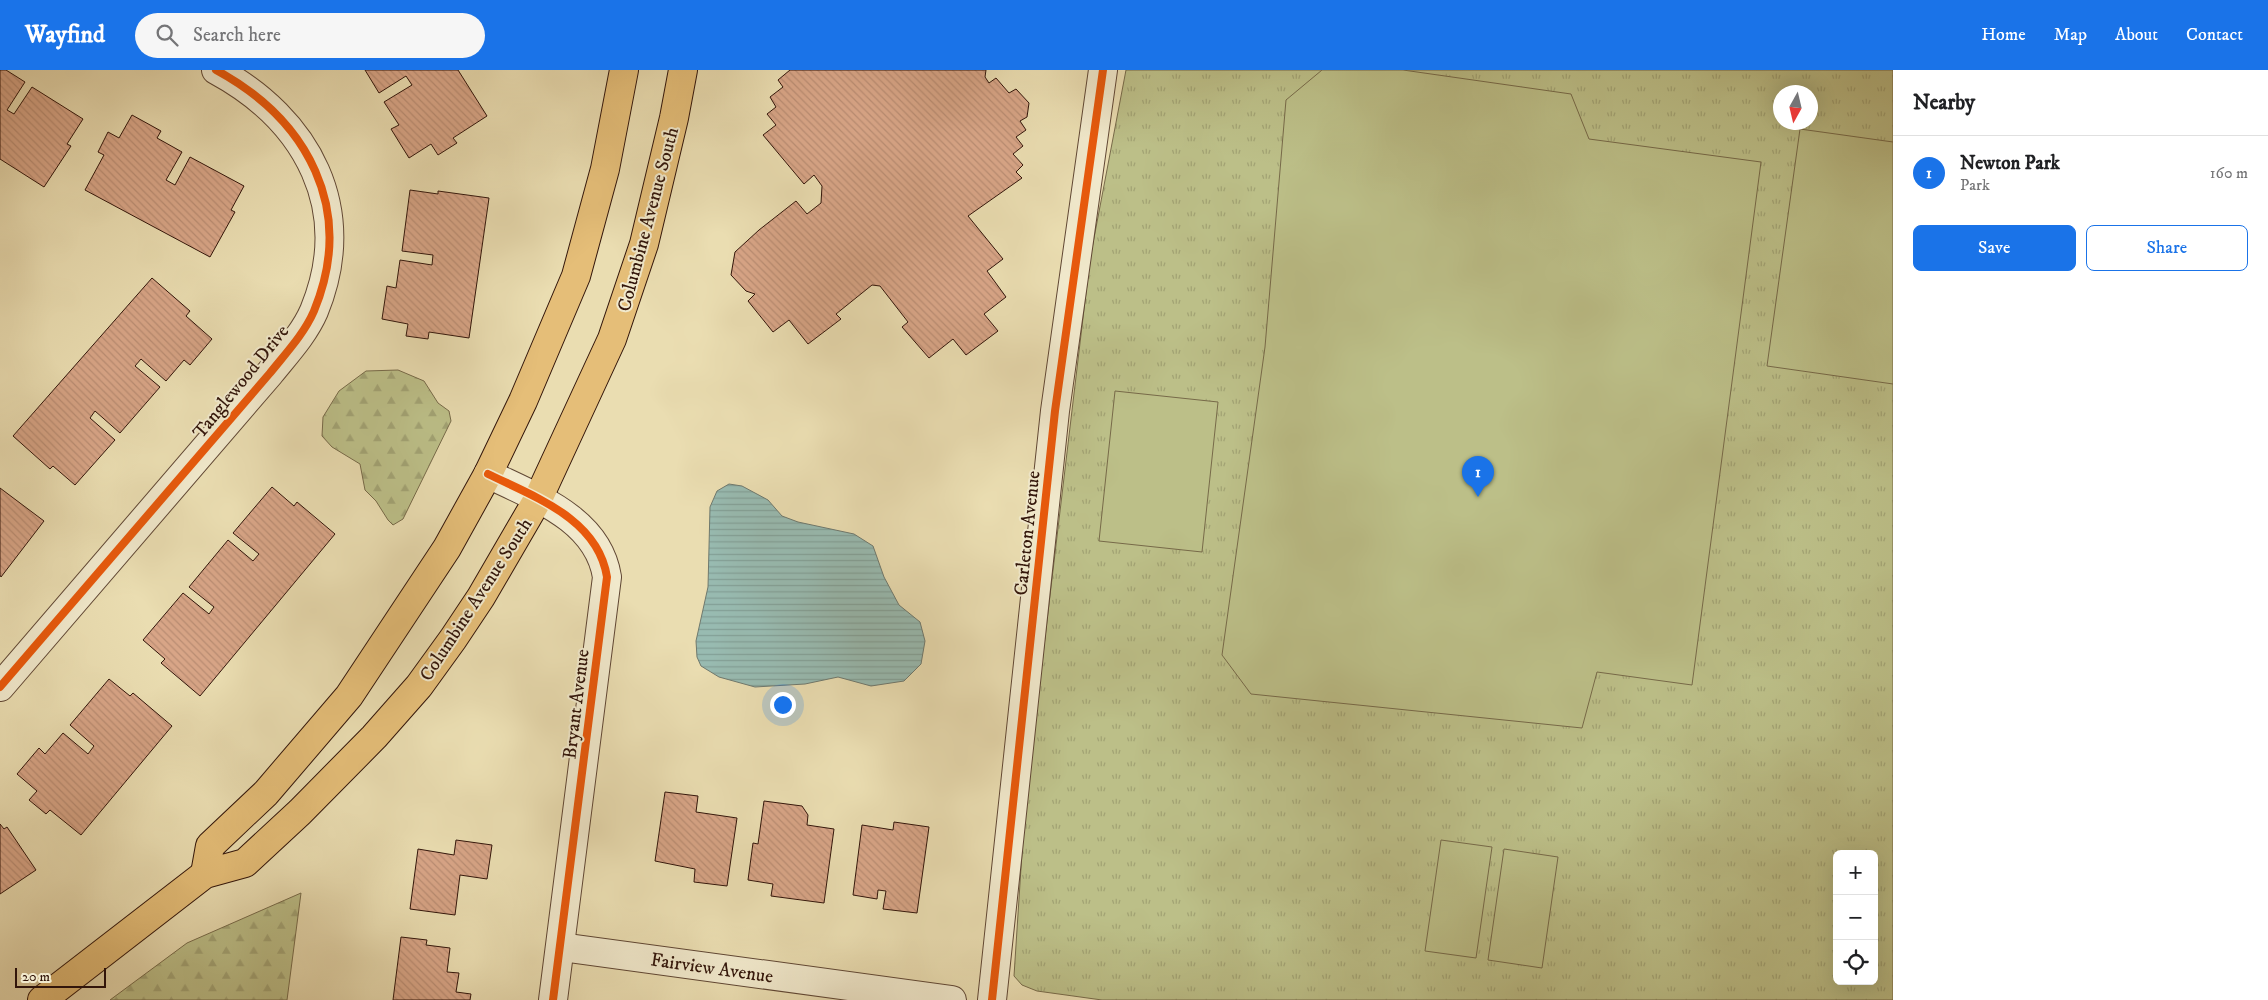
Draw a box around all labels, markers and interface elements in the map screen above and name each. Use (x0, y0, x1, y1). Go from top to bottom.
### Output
search box (135, 13, 485, 58)
text: Wayfind (25, 20, 105, 50)
icon: search (153, 21, 181, 49)
text: Search here (193, 24, 281, 47)
text: Home (1981, 24, 2026, 46)
text: Map (2054, 24, 2087, 46)
text: About (2115, 24, 2158, 46)
text: Contact (2186, 24, 2243, 46)
north arrow (1773, 85, 1818, 130)
text: Nearby (1913, 90, 1975, 116)
street label: Columbine Avenue South (613, 125, 684, 314)
text: Newton Park (1960, 152, 2060, 175)
text: 1 (1926, 163, 1932, 183)
text: 160 m (2210, 163, 2248, 183)
text: Park (1960, 175, 1990, 195)
button: Save (1913, 225, 2076, 271)
button: Share (2086, 225, 2248, 271)
street label: Tanglewood Drive (188, 320, 294, 444)
pin: 1 (1462, 456, 1494, 497)
street label: Carleton Avenue (1010, 470, 1045, 597)
street label: Columbine Avenue South (415, 514, 538, 686)
street label: Bryant Avenue (558, 648, 595, 761)
your location (770, 692, 796, 718)
map controls (1833, 850, 1878, 985)
button: + (1833, 850, 1878, 895)
button: − (1833, 895, 1878, 940)
button: locate (1833, 940, 1878, 985)
street label: Fairview Avenue (649, 949, 775, 988)
scale bar (15, 965, 106, 988)
text: 20 m (22, 968, 50, 986)

